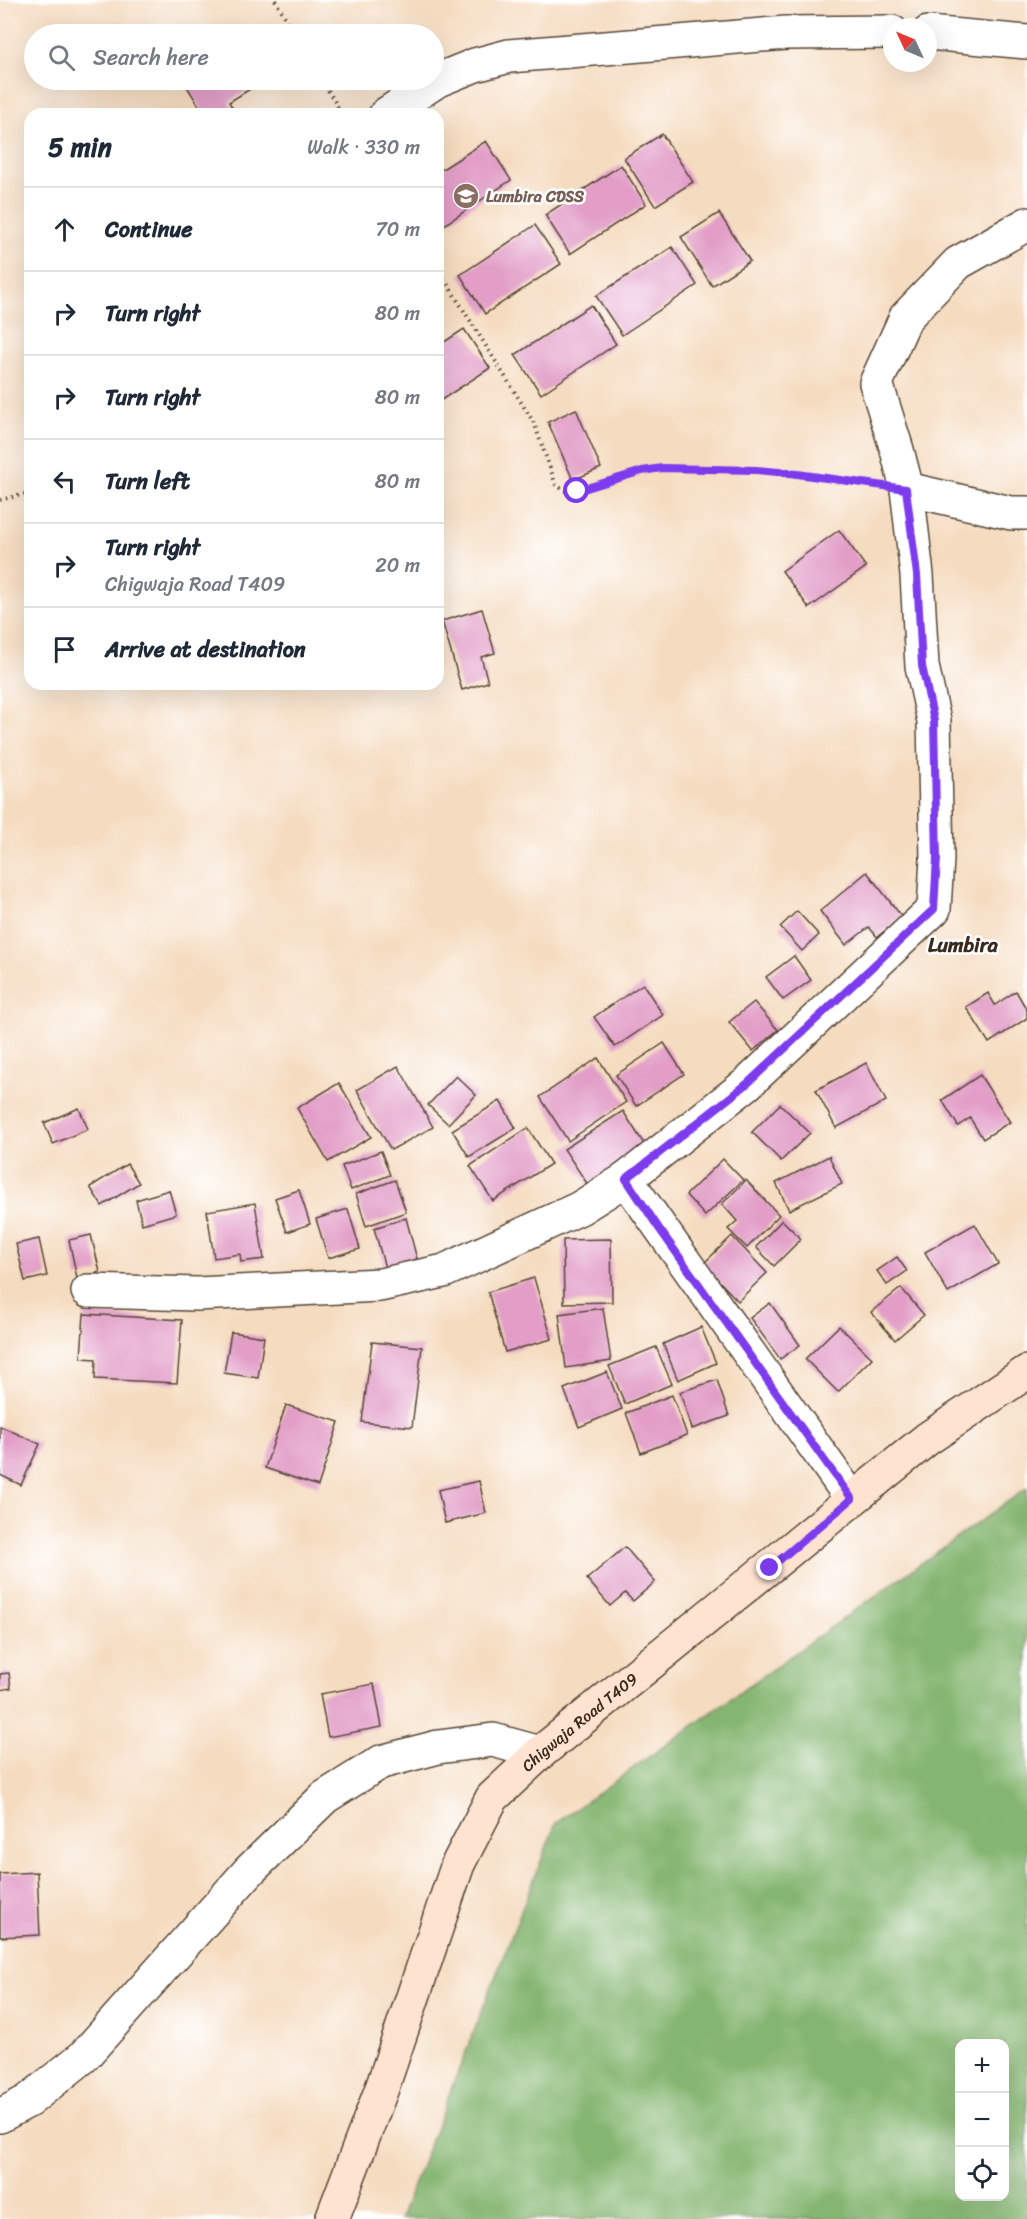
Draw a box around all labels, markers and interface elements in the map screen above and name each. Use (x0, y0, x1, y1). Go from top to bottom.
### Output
north arrow (883, 18, 937, 72)
search box (24, 24, 444, 90)
text: Search here (93, 38, 209, 77)
icon: search (45, 41, 78, 74)
text: 5 min (48, 124, 112, 170)
text: Walk · 330 m (307, 130, 420, 165)
school or university icon: Lumbira CDSS (451, 181, 481, 211)
place label: Lumbira CDSS (486, 182, 585, 211)
text: Continue (105, 210, 193, 249)
text: 70 m (375, 212, 420, 247)
icon: ahead (48, 213, 81, 246)
text: Turn right (105, 294, 200, 333)
text: 80 m (375, 296, 420, 331)
icon: right (48, 297, 81, 330)
text: Turn right (105, 378, 200, 417)
text: 80 m (375, 380, 420, 415)
icon: right (48, 381, 81, 414)
text: Turn left (105, 462, 190, 501)
text: 80 m (375, 464, 420, 499)
icon: left (48, 465, 81, 498)
route start (563, 477, 589, 503)
text: Turn right (105, 528, 200, 567)
text: 20 m (375, 548, 420, 583)
icon: right (48, 549, 81, 582)
text: Chigwaja Road T409 (105, 567, 285, 602)
text: Arrive at destination (105, 630, 306, 669)
icon: arrive (48, 633, 81, 666)
district label: Lumbira (928, 928, 999, 963)
route end (756, 1554, 782, 1580)
street label: Chigwaja Road T409 (514, 1665, 644, 1779)
map controls (955, 2039, 1009, 2201)
button: + (955, 2039, 1009, 2093)
button: − (955, 2093, 1009, 2147)
button: locate (955, 2147, 1009, 2201)

